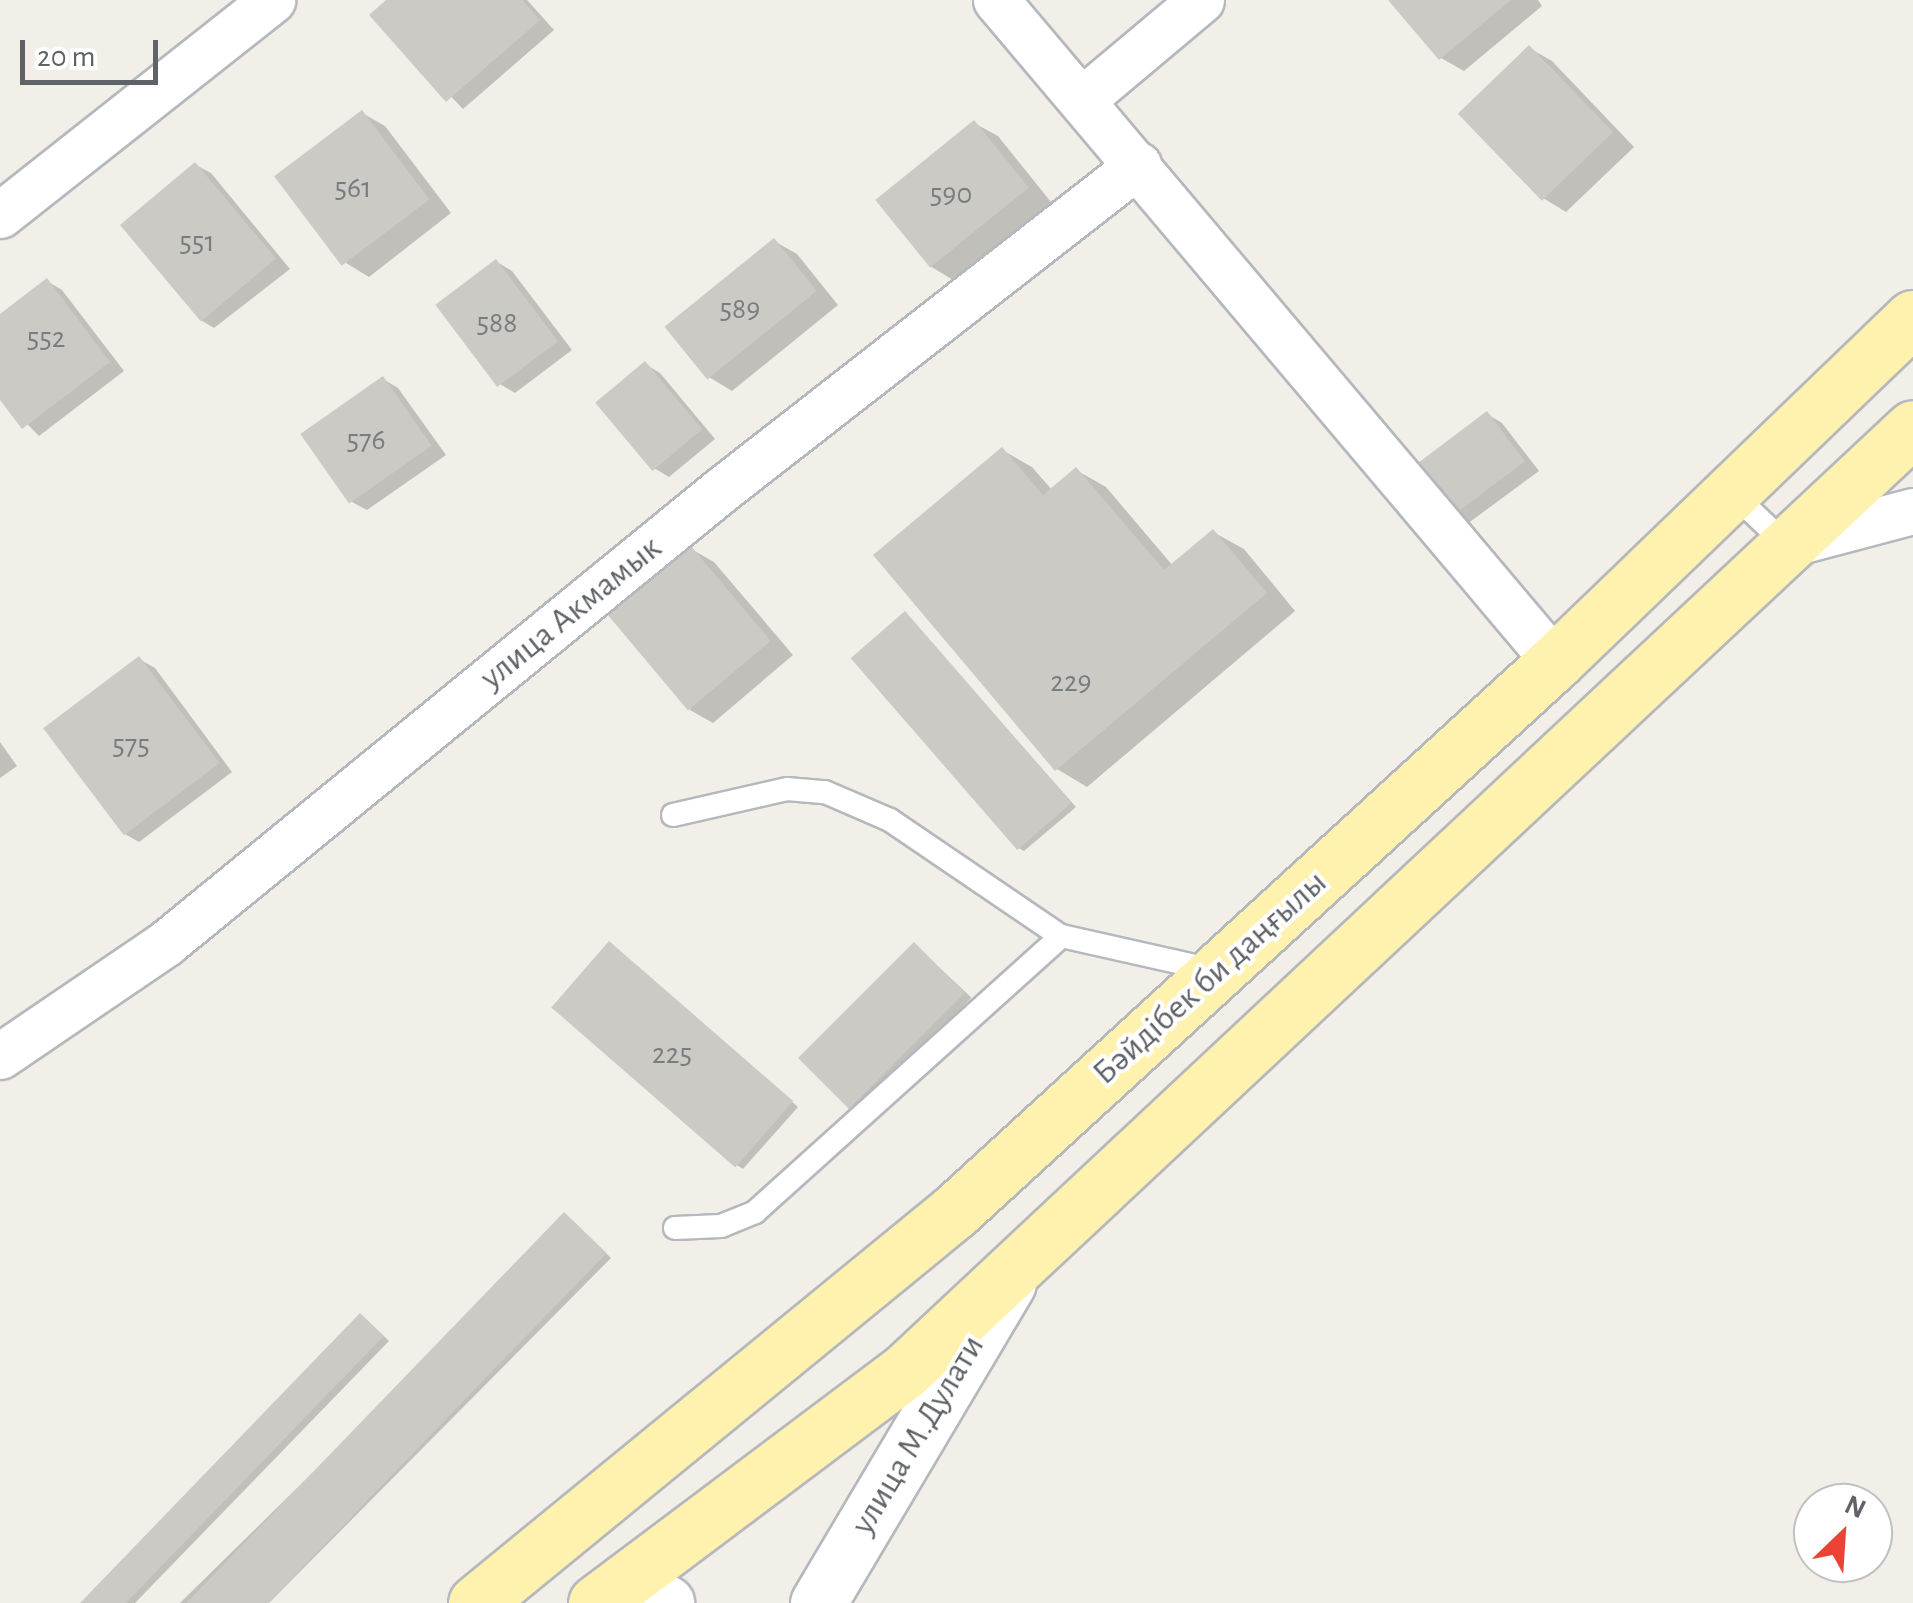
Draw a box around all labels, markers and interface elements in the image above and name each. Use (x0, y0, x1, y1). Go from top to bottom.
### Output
scale bar (25, 20, 162, 82)
text: 20 m (37, 42, 95, 72)
house number: 561 (335, 170, 371, 206)
house number: 590 (930, 176, 972, 212)
house number: 551 (179, 224, 215, 260)
house number: 589 (720, 291, 760, 327)
house number: 588 (477, 305, 517, 341)
house number: 552 (27, 320, 65, 356)
house number: 576 (346, 422, 386, 458)
street label: улица Акмамык (472, 527, 670, 699)
house number: 229 (1050, 664, 1092, 700)
house number: 575 (112, 727, 150, 763)
street label: Бәйдібек би даңғылы (1084, 862, 1336, 1094)
house number: 225 (652, 1036, 692, 1072)
street label: улица М.Дулати (842, 1328, 994, 1542)
north arrow (1793, 1483, 1893, 1583)
text: N (1840, 1491, 1870, 1524)

